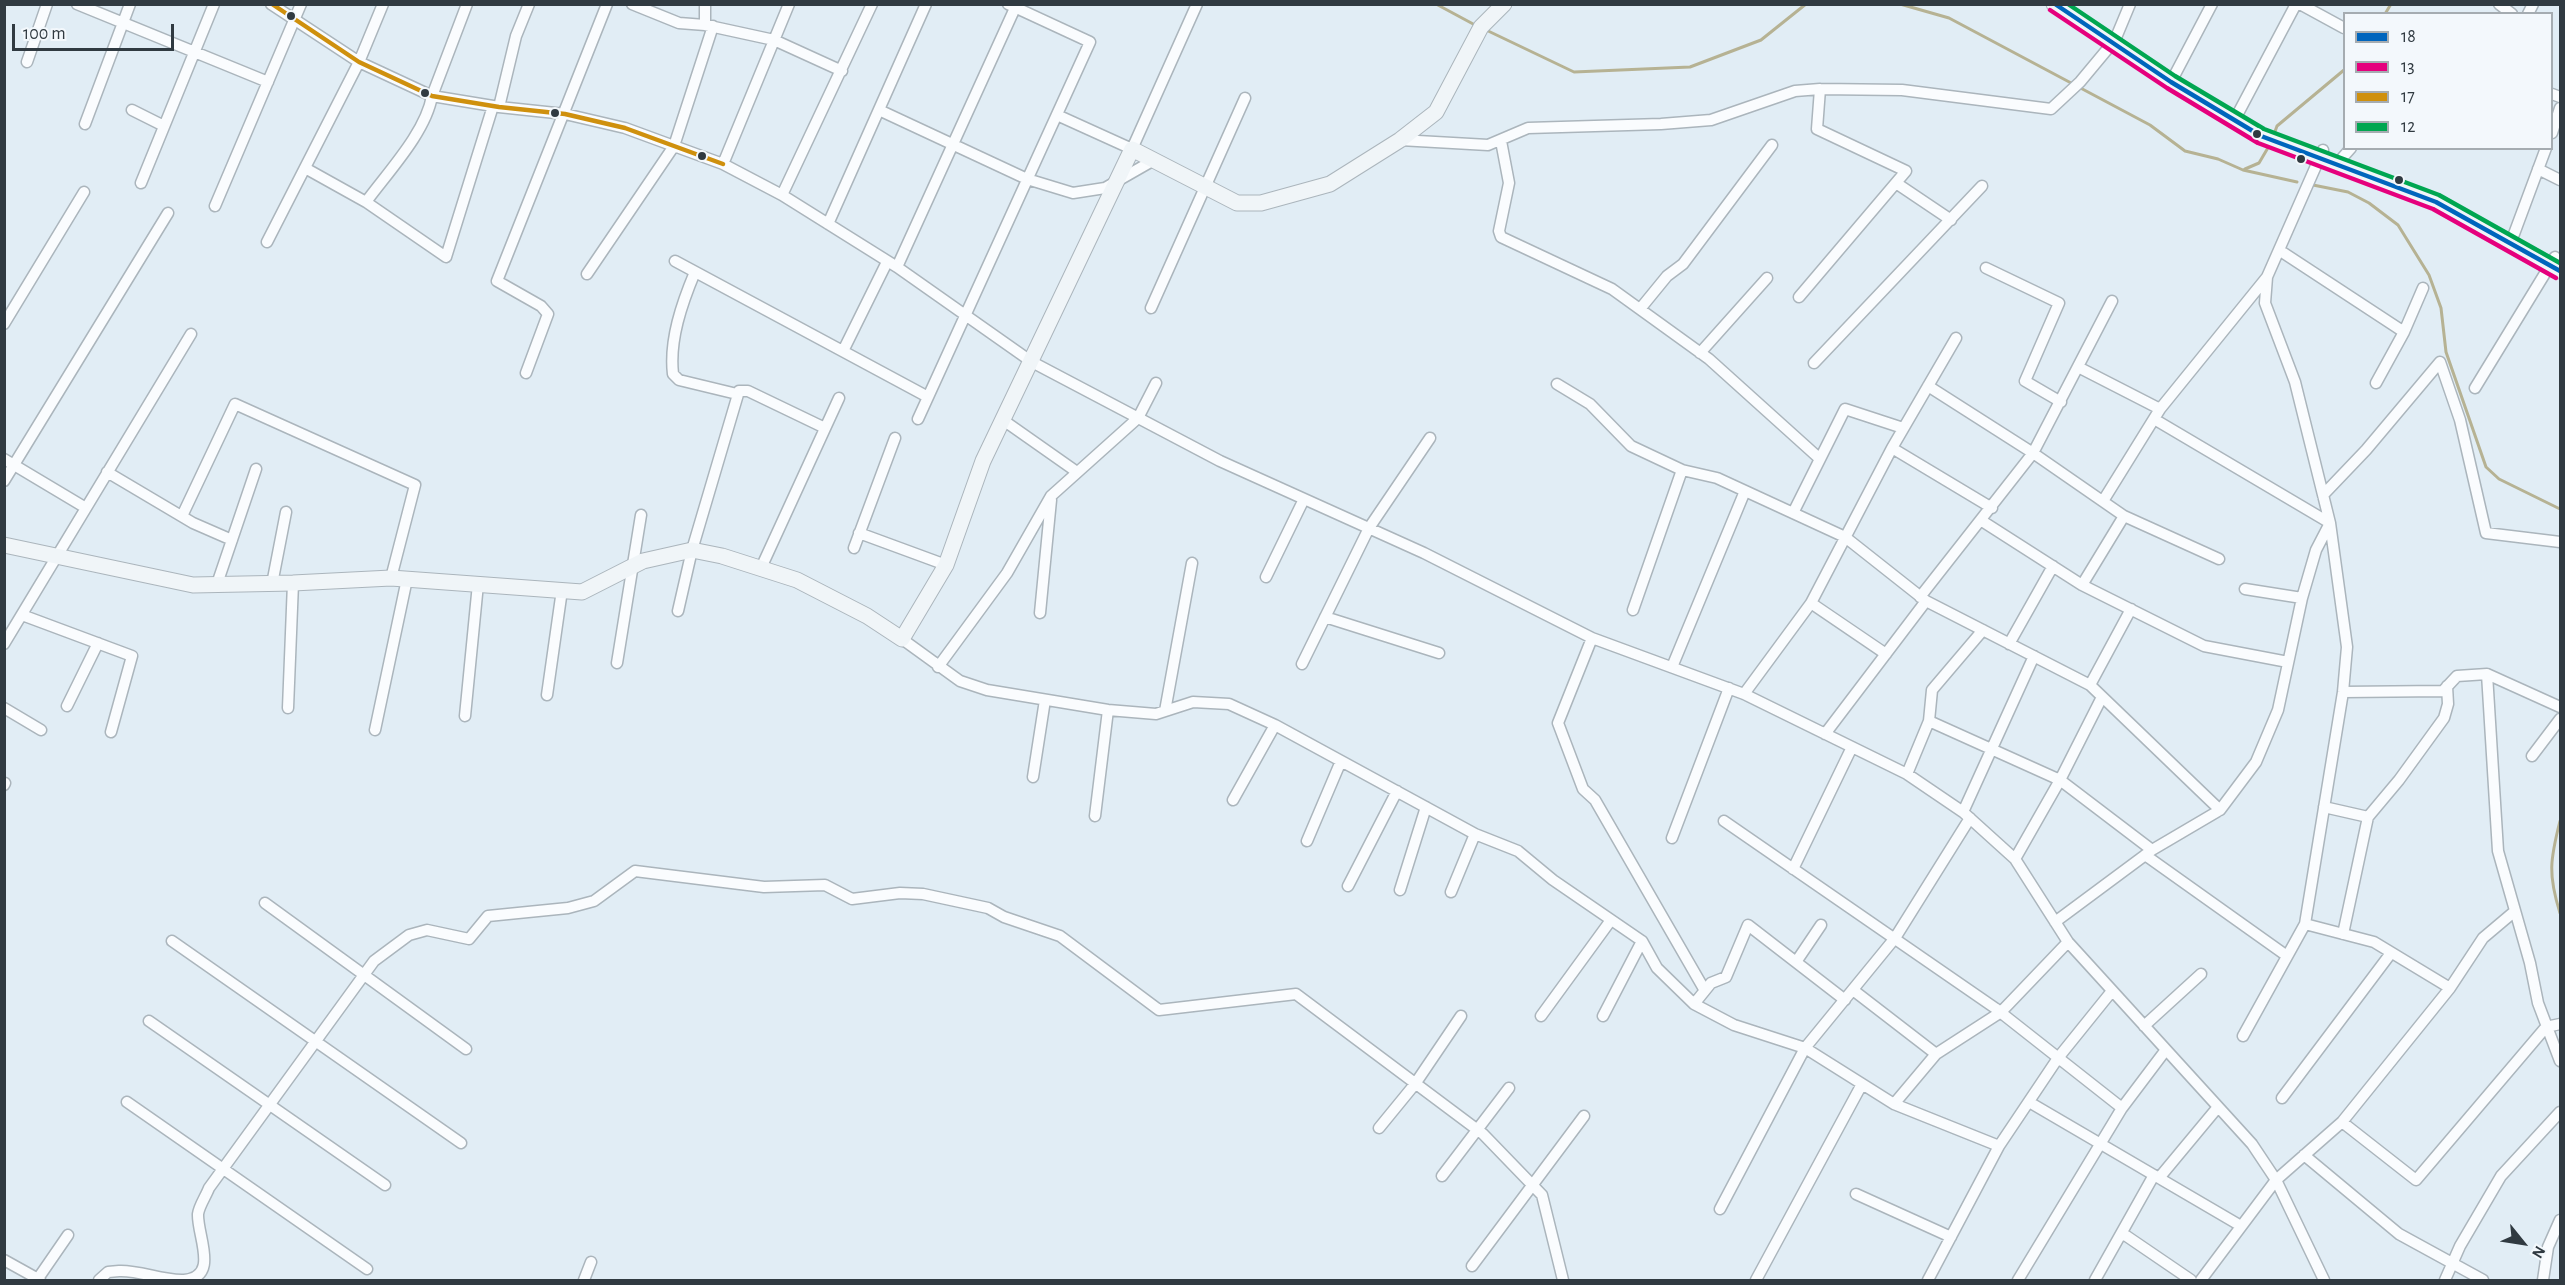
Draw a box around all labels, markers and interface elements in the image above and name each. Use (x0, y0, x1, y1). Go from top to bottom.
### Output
unlabelled marker (285, 10, 297, 22)
scale bar (15, 12, 177, 50)
legend (2343, 12, 2553, 150)
text: 100 m (23, 25, 66, 43)
text: 18 (2401, 28, 2416, 46)
text: 13 (2401, 58, 2415, 76)
unlabelled marker (419, 87, 431, 99)
text: 17 (2401, 88, 2415, 106)
unlabelled marker (549, 107, 561, 119)
text: 12 (2401, 118, 2415, 136)
unlabelled marker (2251, 128, 2263, 140)
unlabelled marker (696, 150, 708, 162)
unlabelled marker (2295, 153, 2307, 165)
unlabelled marker (2393, 174, 2405, 186)
north arrow (2493, 1213, 2553, 1273)
text: N (2529, 1243, 2548, 1261)

